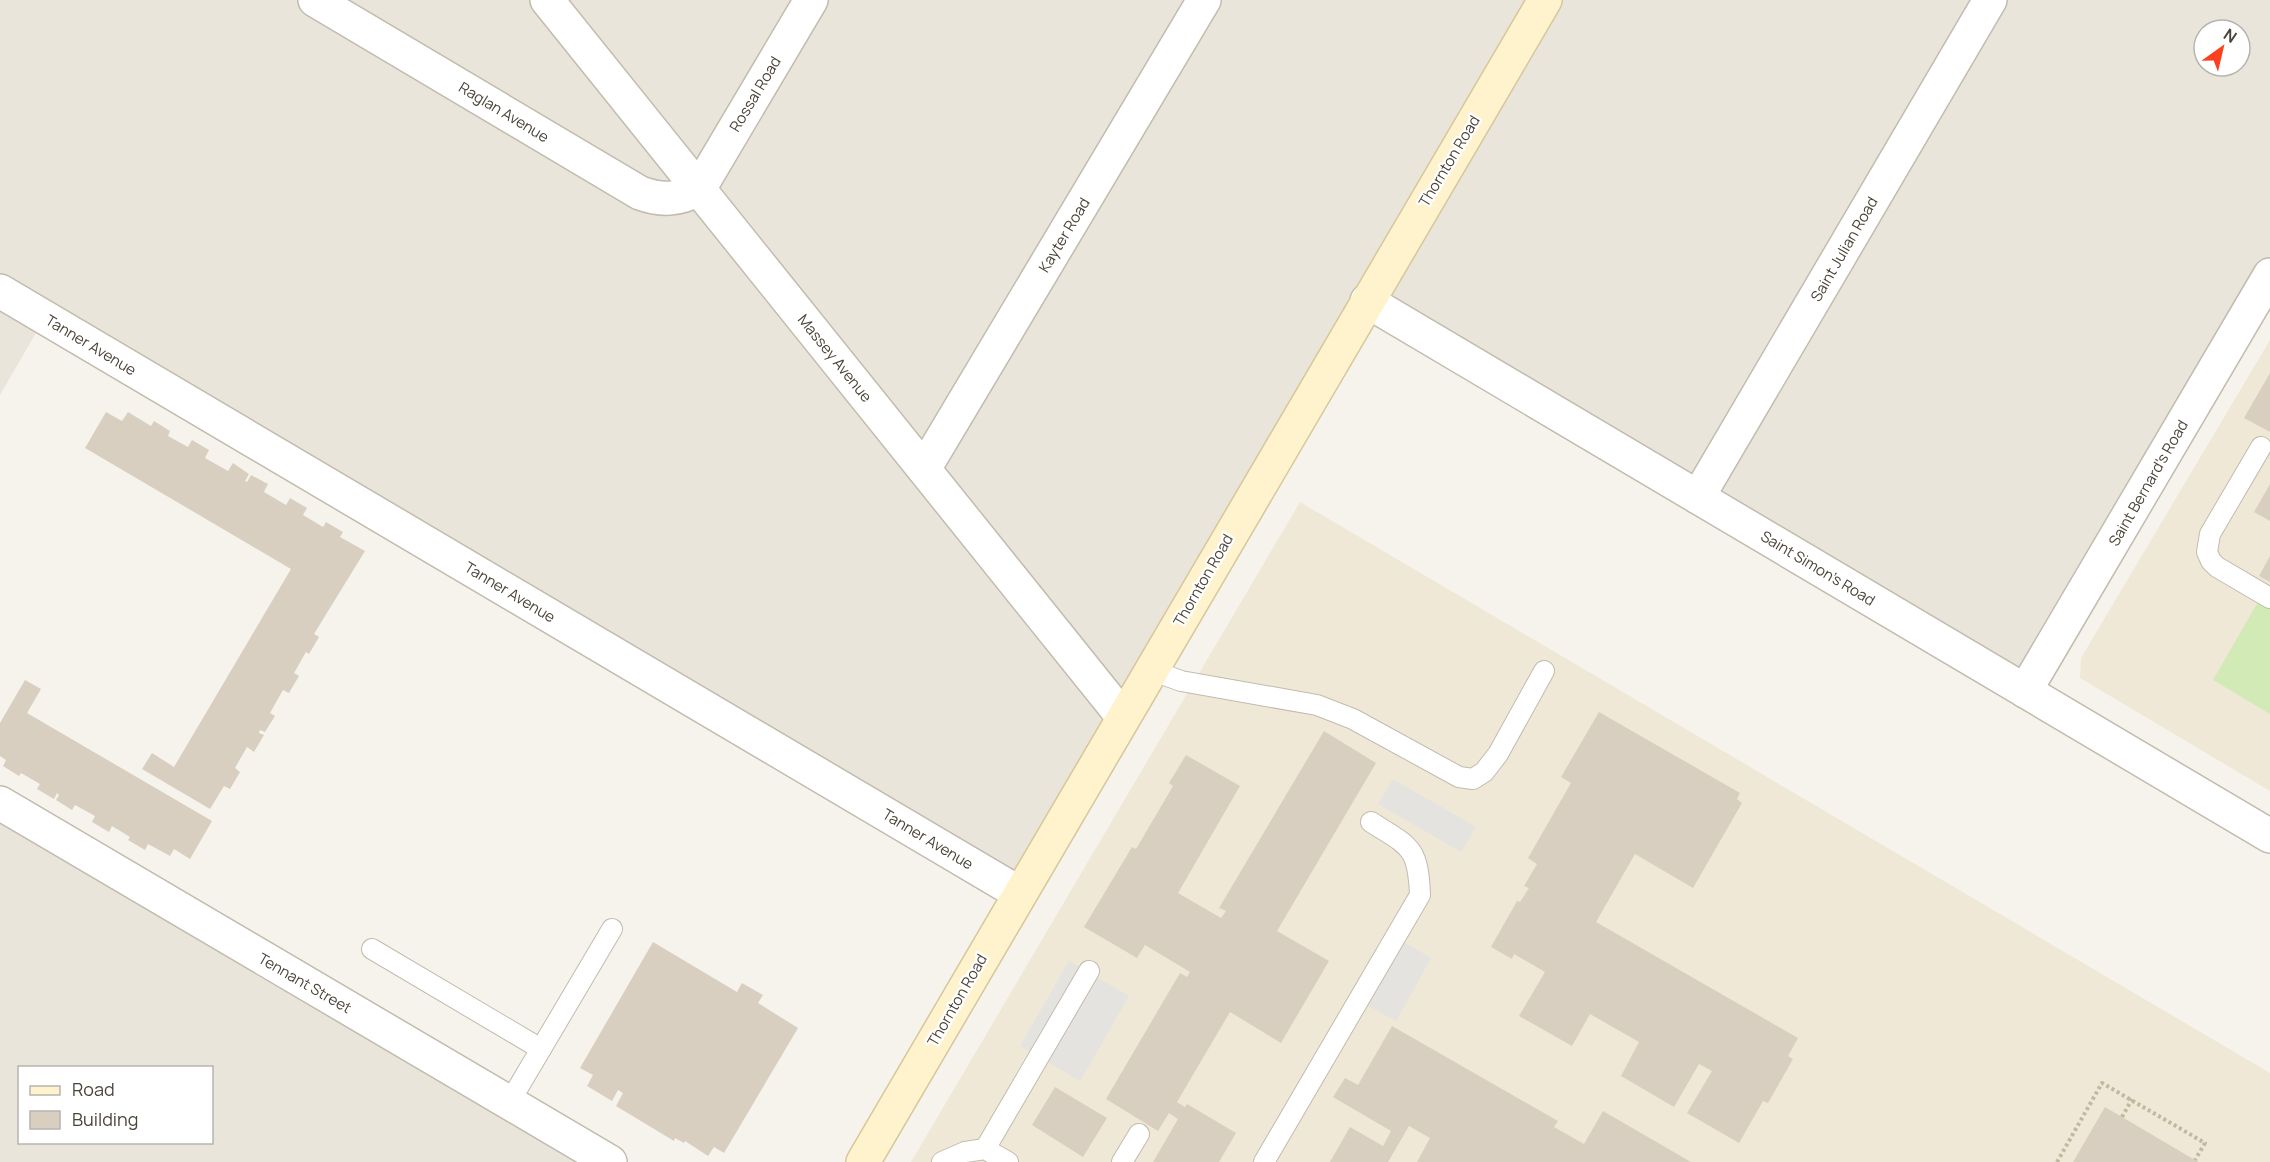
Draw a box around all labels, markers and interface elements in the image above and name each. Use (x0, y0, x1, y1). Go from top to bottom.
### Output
north arrow (2192, 18, 2252, 78)
text: N (2219, 23, 2241, 48)
street label: Rossal Road (724, 52, 786, 136)
street label: Raglan Avenue (455, 77, 553, 147)
street label: Thornton Road (1413, 111, 1485, 211)
street label: Saint Julian Road (1805, 193, 1883, 305)
street label: Kayter Road (1033, 194, 1095, 276)
street label: Tanner Avenue (42, 310, 141, 381)
street label: Massey Avenue (793, 310, 877, 407)
street label: Saint Bernard's Road (2103, 416, 2193, 550)
street label: Saint Simon's Road (1757, 525, 1879, 611)
street label: Thornton Road (1168, 530, 1238, 630)
street label: Tanner Avenue (461, 557, 560, 628)
street label: Tanner Avenue (879, 804, 978, 875)
street label: Tennant Street (255, 948, 355, 1018)
street label: Thornton Road (922, 950, 992, 1050)
legend (18, 1066, 213, 1144)
text: Road (72, 1077, 115, 1101)
text: Building (72, 1107, 138, 1131)

